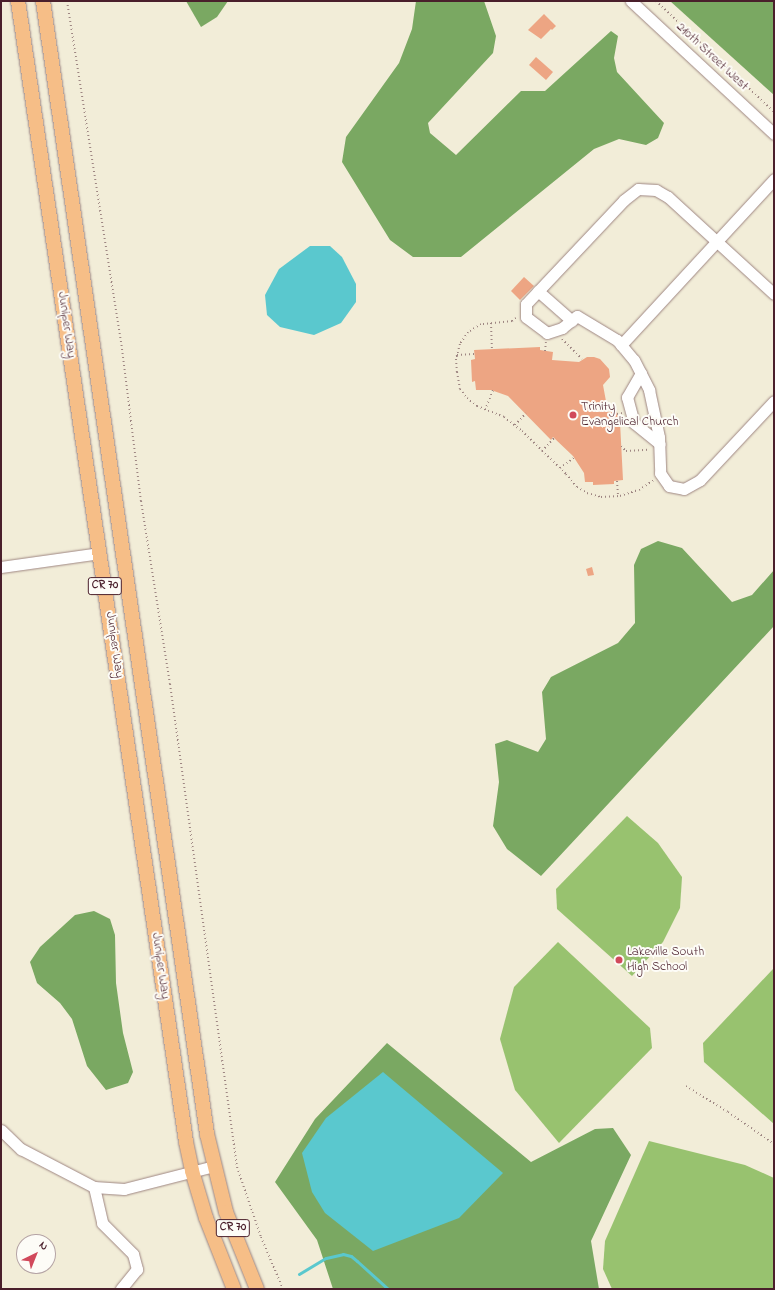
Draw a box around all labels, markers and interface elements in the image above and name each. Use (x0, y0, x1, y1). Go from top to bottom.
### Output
street label: 210th Street West (673, 20, 751, 94)
street label: Juniper Way (54, 291, 78, 359)
place label: Trinity Evangelical Church (581, 400, 678, 431)
marker: Trinity Evangelical Church (568, 410, 578, 420)
road number: CR 70 (87, 576, 123, 596)
street label: Juniper Way (102, 611, 126, 679)
street label: Juniper Way (148, 932, 172, 1000)
place label: Lakeville South High School (627, 945, 704, 976)
marker: Lakeville South High School (614, 955, 624, 965)
road number: CR 70 (215, 1218, 251, 1238)
north arrow (16, 1234, 56, 1274)
text: N (35, 1238, 52, 1254)

